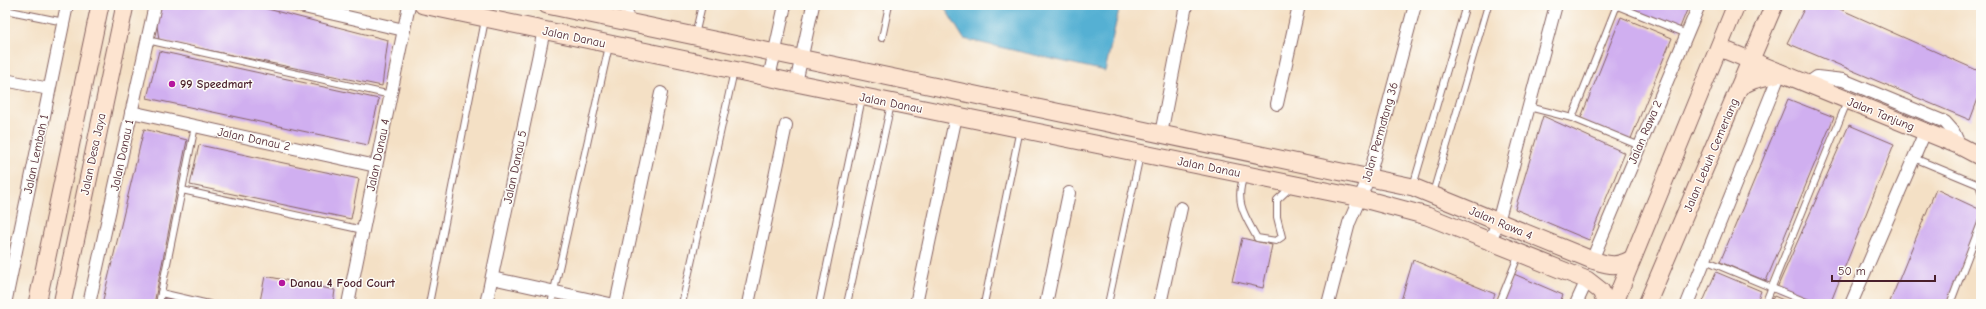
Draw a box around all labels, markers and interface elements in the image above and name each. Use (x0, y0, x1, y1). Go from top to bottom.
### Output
street label: Jalan Danau (541, 24, 607, 50)
place label: 99 Speedmart (180, 77, 253, 91)
marker: 99 Speedmart (167, 79, 177, 89)
street label: Jalan Permatang 36 (1359, 81, 1401, 183)
street label: Jalan Danau (858, 90, 924, 116)
street label: Jalan Tanjung (1845, 94, 1917, 134)
street label: Jalan Lebuh Cemerlang (1681, 96, 1741, 214)
street label: Jalan Rawa 2 (1625, 98, 1665, 166)
street label: Jalan Desa Jaya (78, 112, 108, 196)
street label: Jalan Lembah 1 (21, 113, 51, 195)
street label: Jalan Danau 4 (363, 117, 393, 192)
street label: Jalan Danau 1 (108, 118, 136, 192)
street label: Jalan Danau 2 (216, 124, 292, 154)
street label: Jalan Danau 5 (500, 129, 530, 205)
street label: Jalan Danau (1176, 154, 1242, 180)
street label: Jalan Rawa 4 (1467, 203, 1535, 243)
scale bar (1832, 257, 1935, 283)
text: 50 m (1838, 264, 1866, 278)
place label: Danau 4 Food Court (290, 276, 396, 290)
marker: Danau 4 Food Court (277, 278, 287, 288)

